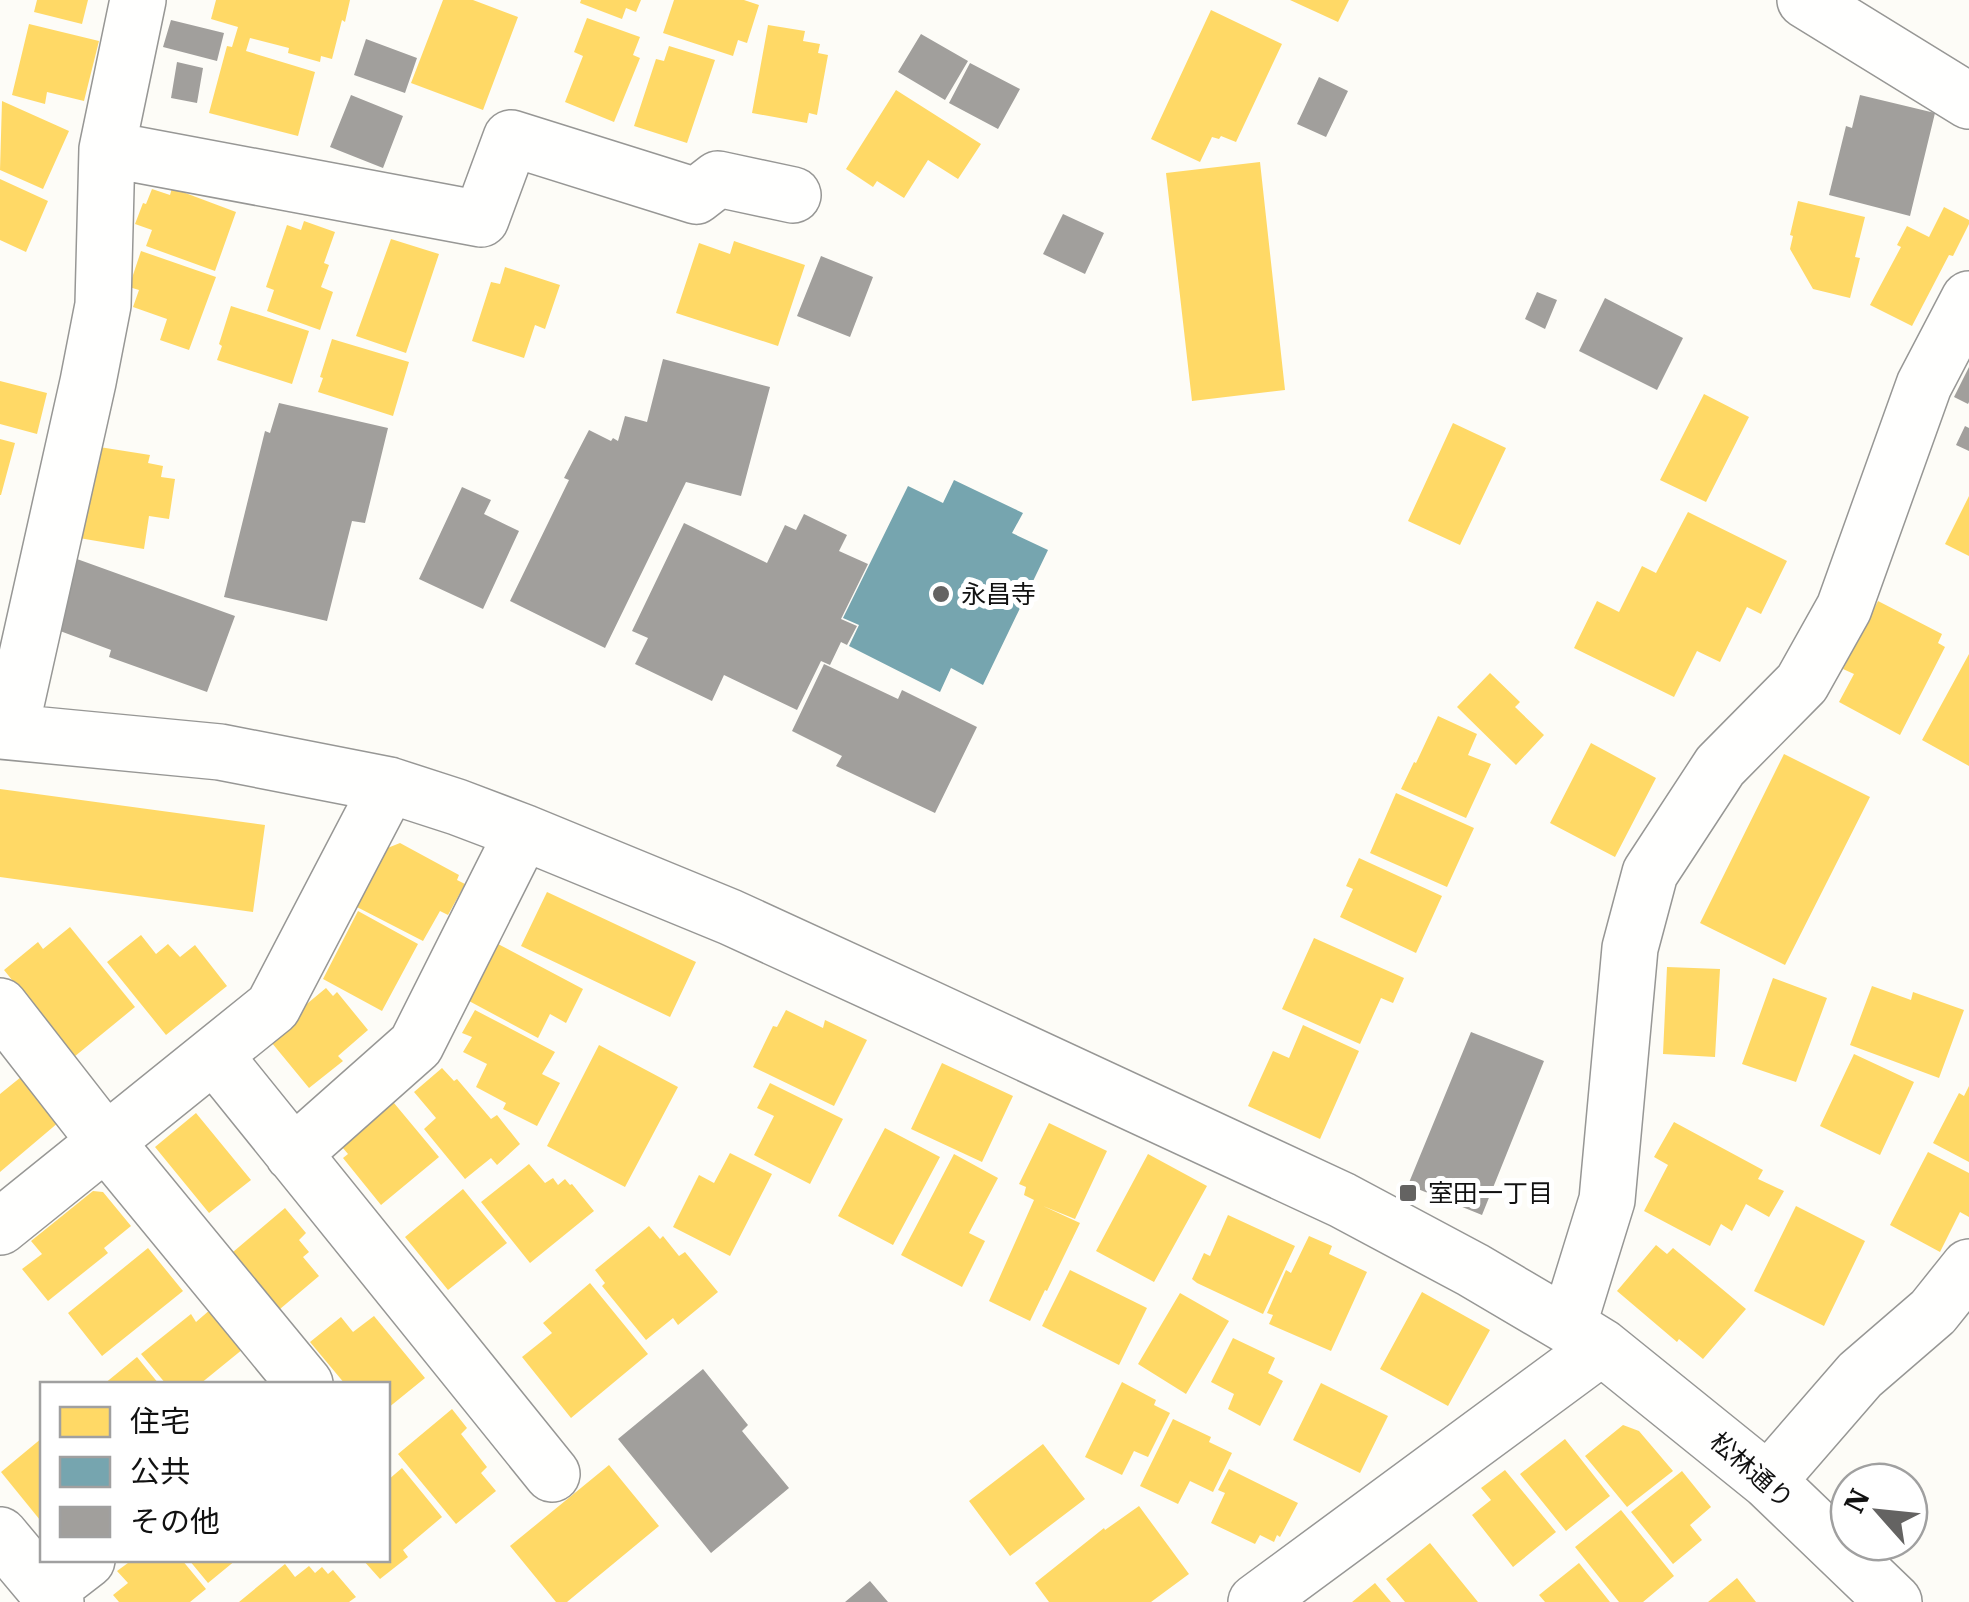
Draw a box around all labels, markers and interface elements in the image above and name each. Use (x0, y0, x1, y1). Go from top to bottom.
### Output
place label: 永昌寺 (961, 577, 1036, 610)
marker: 永昌寺 (930, 583, 952, 605)
place label: 室田一丁目 (1428, 1176, 1553, 1209)
marker: 室田一丁目 (1397, 1182, 1419, 1204)
legend (40, 1382, 390, 1562)
text: 住宅 (130, 1401, 190, 1440)
street label: 松林通り (1704, 1424, 1801, 1515)
text: 公共 (130, 1451, 190, 1490)
north arrow (1829, 1462, 1929, 1562)
text: N (1835, 1482, 1878, 1519)
text: その他 (130, 1501, 220, 1540)

